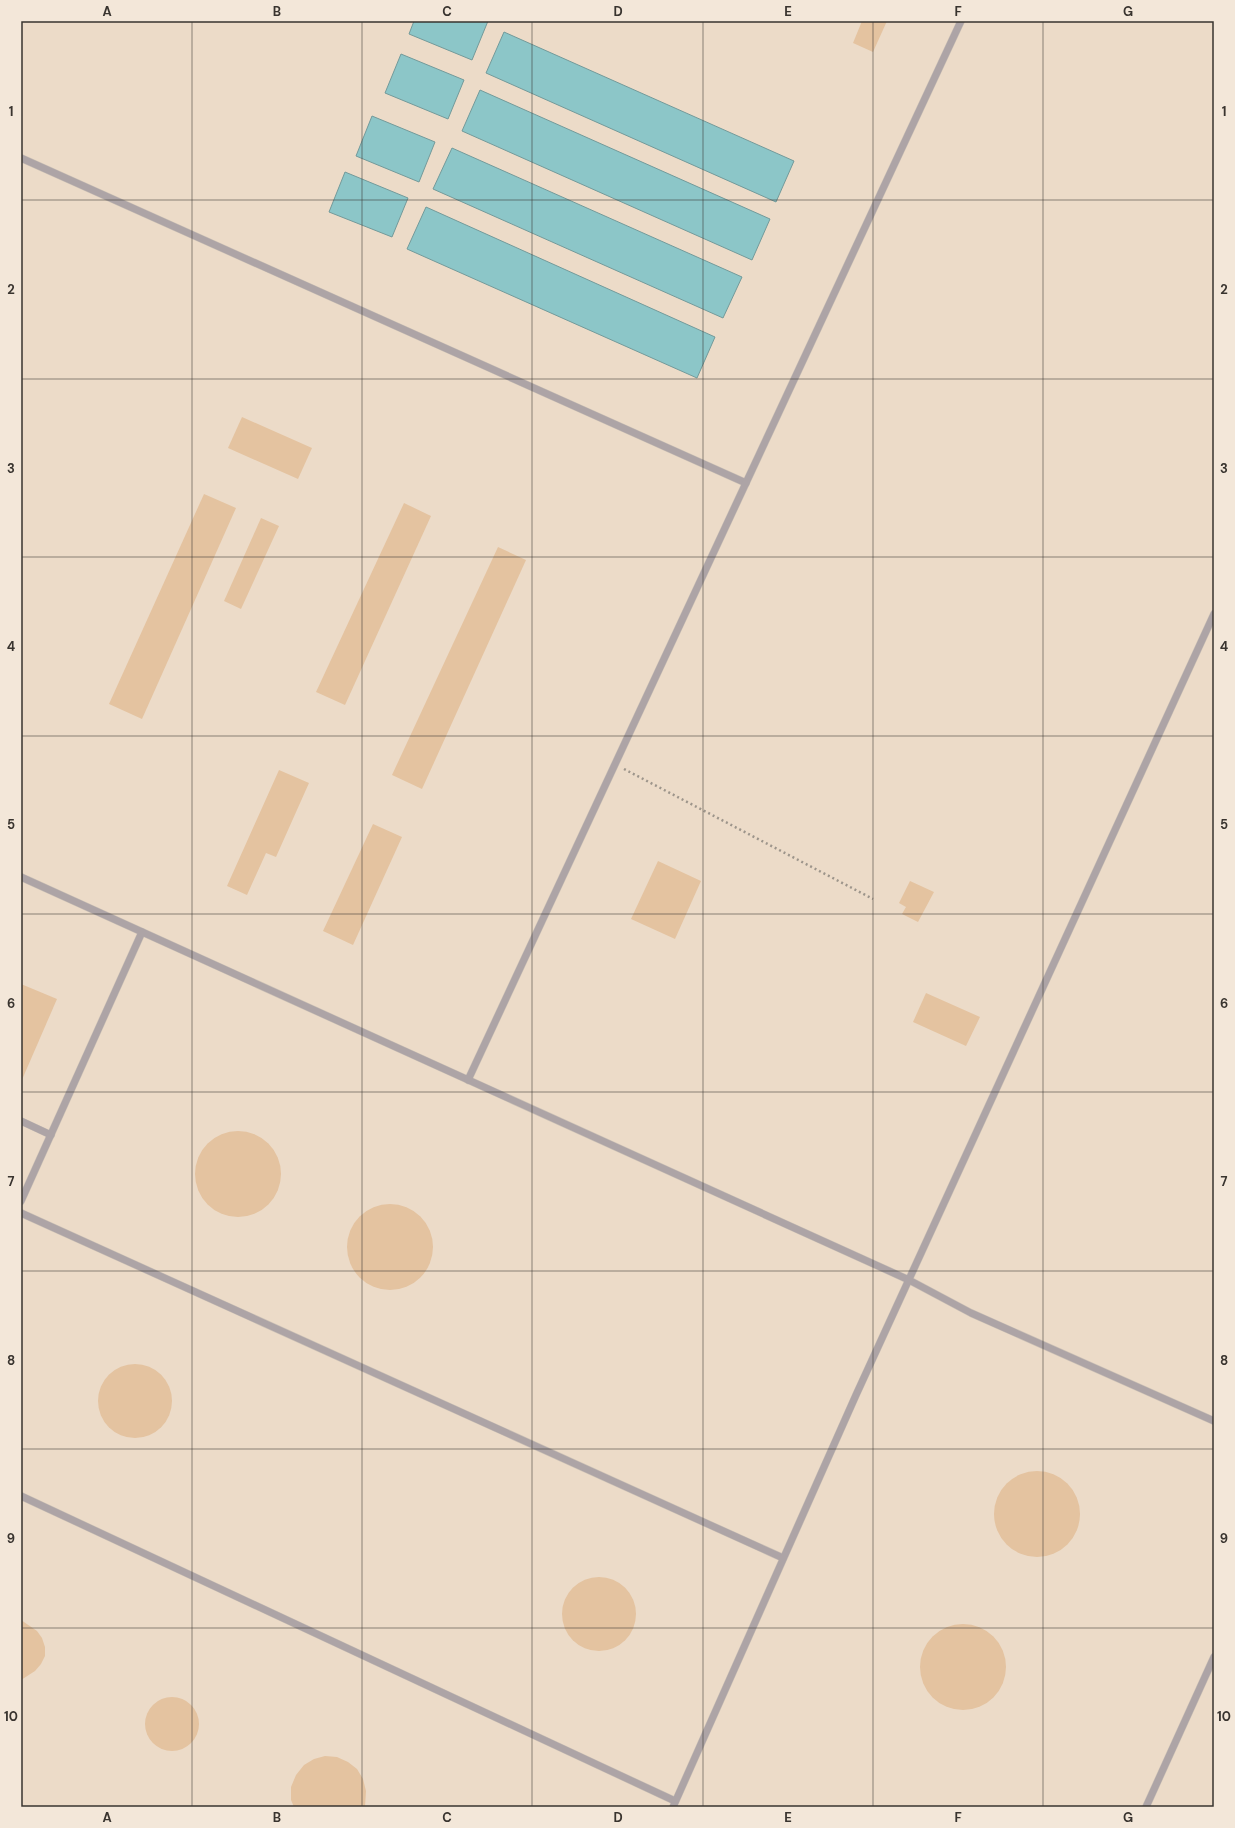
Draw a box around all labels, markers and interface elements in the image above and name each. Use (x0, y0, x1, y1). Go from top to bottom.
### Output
text: A (102, 3, 112, 20)
text: B (273, 3, 281, 20)
text: C (442, 3, 452, 20)
text: D (613, 3, 623, 20)
text: E (784, 3, 792, 20)
text: F (954, 3, 962, 20)
text: G (1123, 3, 1133, 20)
text: 1 (9, 103, 13, 120)
text: 1 (1222, 103, 1226, 120)
text: 2 (7, 281, 15, 298)
text: 2 (1220, 281, 1228, 298)
text: 3 (7, 460, 15, 477)
text: 3 (1220, 460, 1228, 477)
text: 4 (7, 638, 15, 655)
text: 4 (1220, 638, 1228, 655)
text: 5 (7, 816, 15, 833)
text: 5 (1220, 816, 1228, 833)
text: 6 (7, 995, 15, 1012)
text: 6 (1220, 995, 1228, 1012)
text: 7 (8, 1173, 15, 1190)
text: 7 (1221, 1173, 1228, 1190)
text: 8 (7, 1352, 15, 1369)
text: 8 (1220, 1352, 1228, 1369)
text: 9 (7, 1530, 15, 1547)
text: 9 (1220, 1530, 1228, 1547)
text: 10 (4, 1708, 18, 1725)
text: 10 (1217, 1708, 1231, 1725)
text: A (102, 1809, 112, 1826)
text: B (273, 1809, 281, 1826)
text: C (442, 1809, 452, 1826)
text: D (613, 1809, 623, 1826)
text: E (784, 1809, 792, 1826)
text: F (954, 1809, 962, 1826)
text: G (1123, 1809, 1133, 1826)

